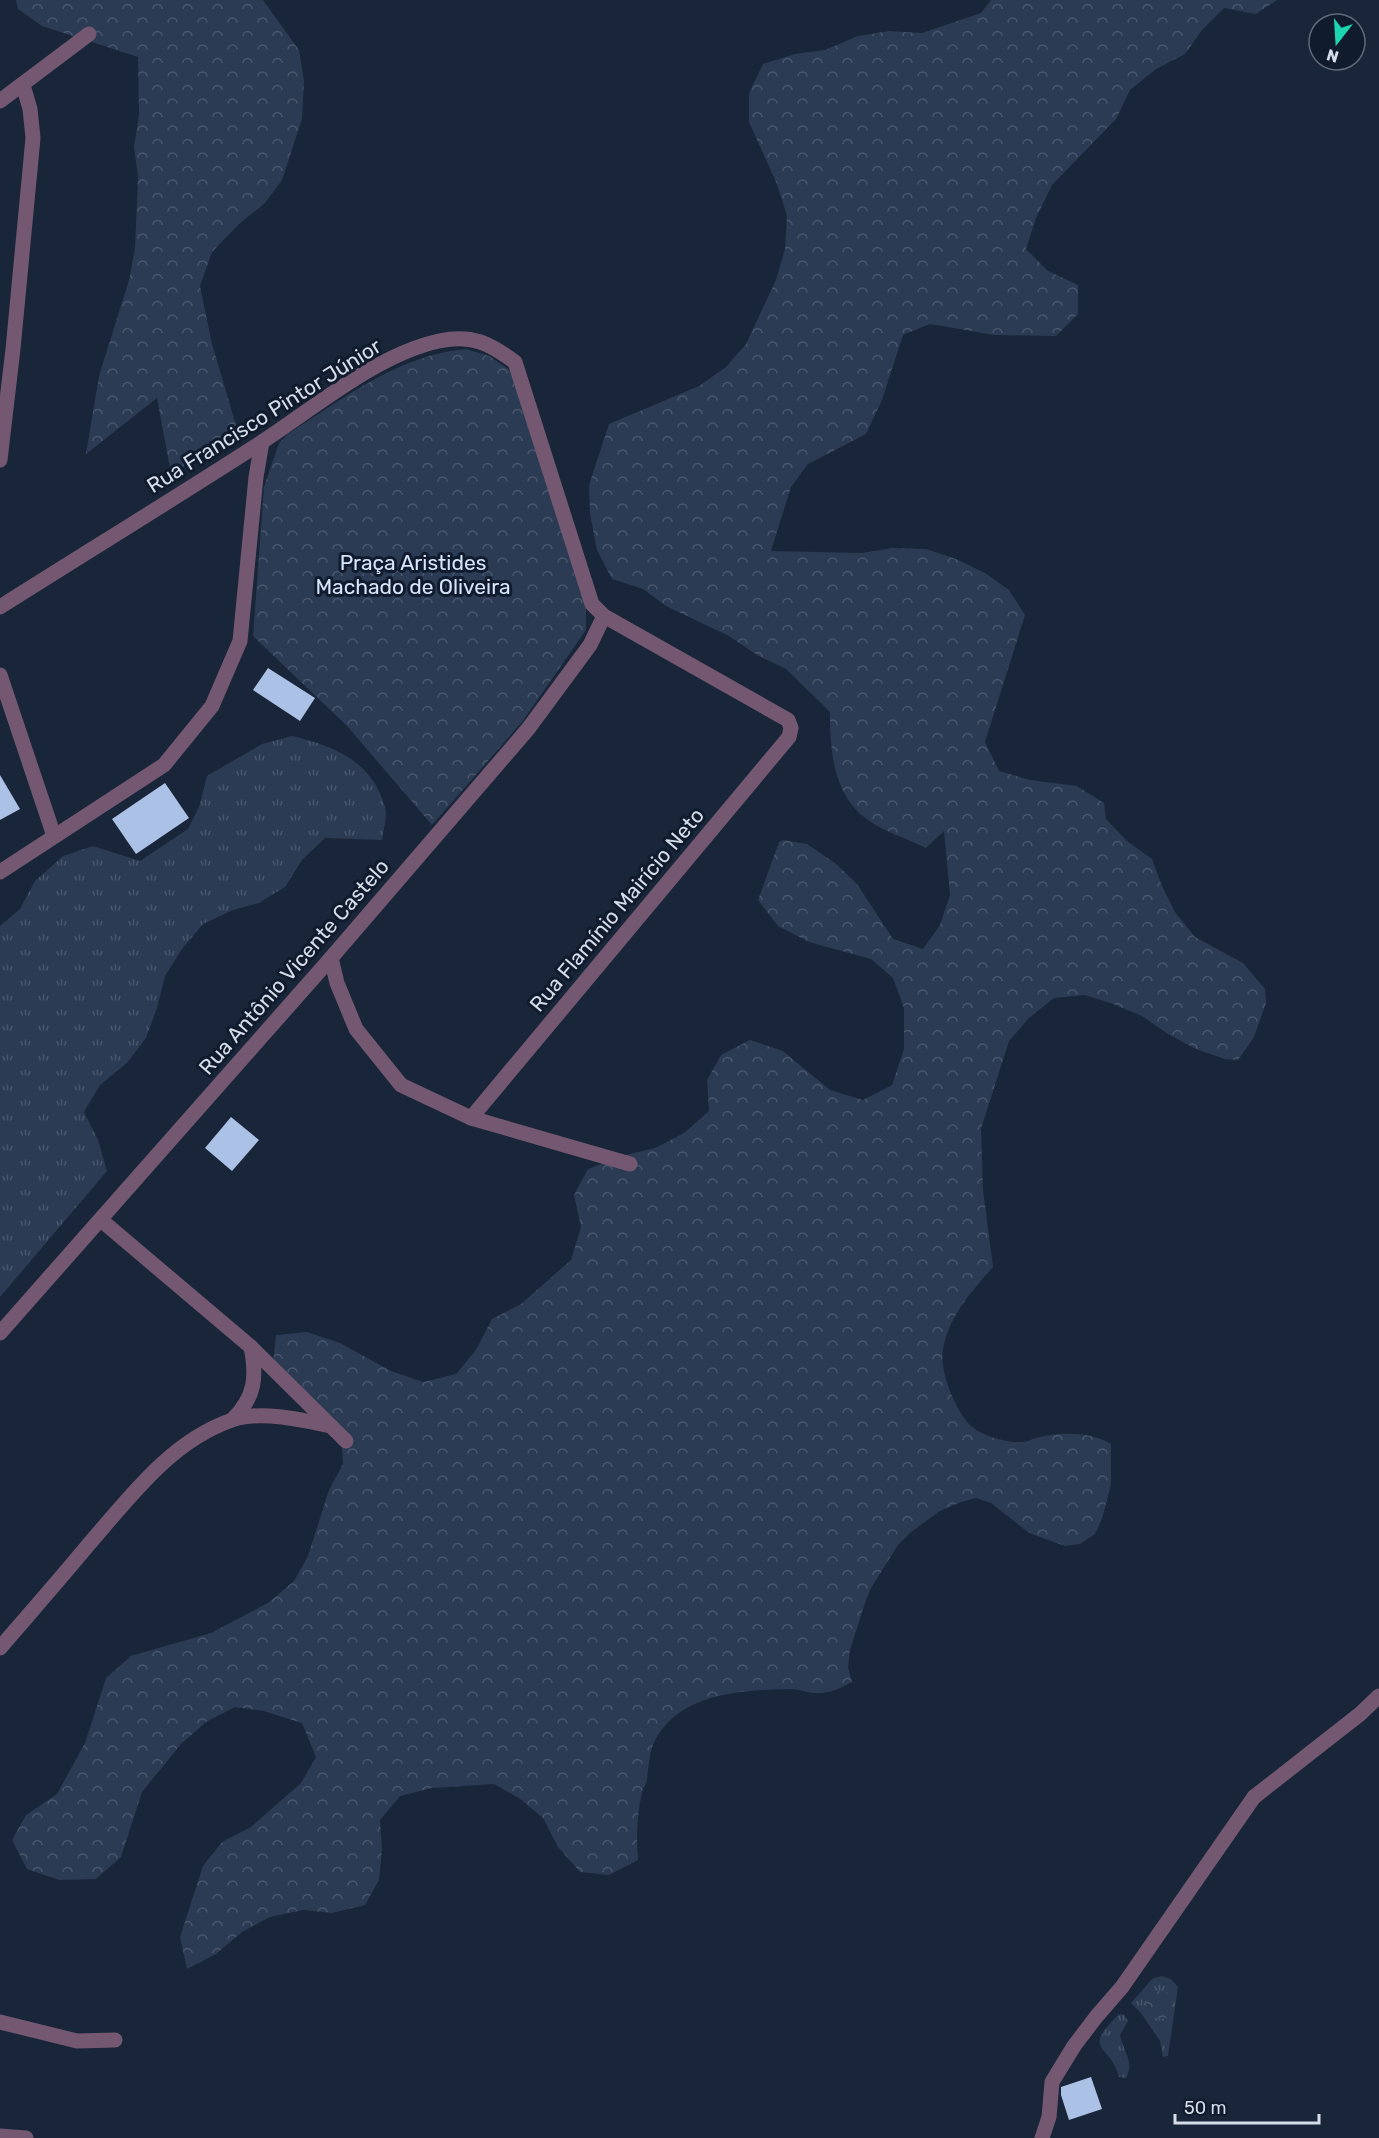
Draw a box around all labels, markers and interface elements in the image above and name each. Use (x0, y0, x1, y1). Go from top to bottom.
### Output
north arrow (1307, 12, 1367, 72)
text: N (1324, 45, 1341, 67)
street label: Rua Francisco Pintor Júnior (142, 333, 385, 498)
park label: Praça Aristides Machado de Oliveira (315, 550, 511, 599)
street label: Rua Flamínio Mairício Neto (524, 803, 709, 1016)
street label: Rua Antônio Vicente Castelo (193, 854, 394, 1079)
scale bar (1175, 2087, 1319, 2125)
text: 50 m (1184, 2097, 1227, 2119)

